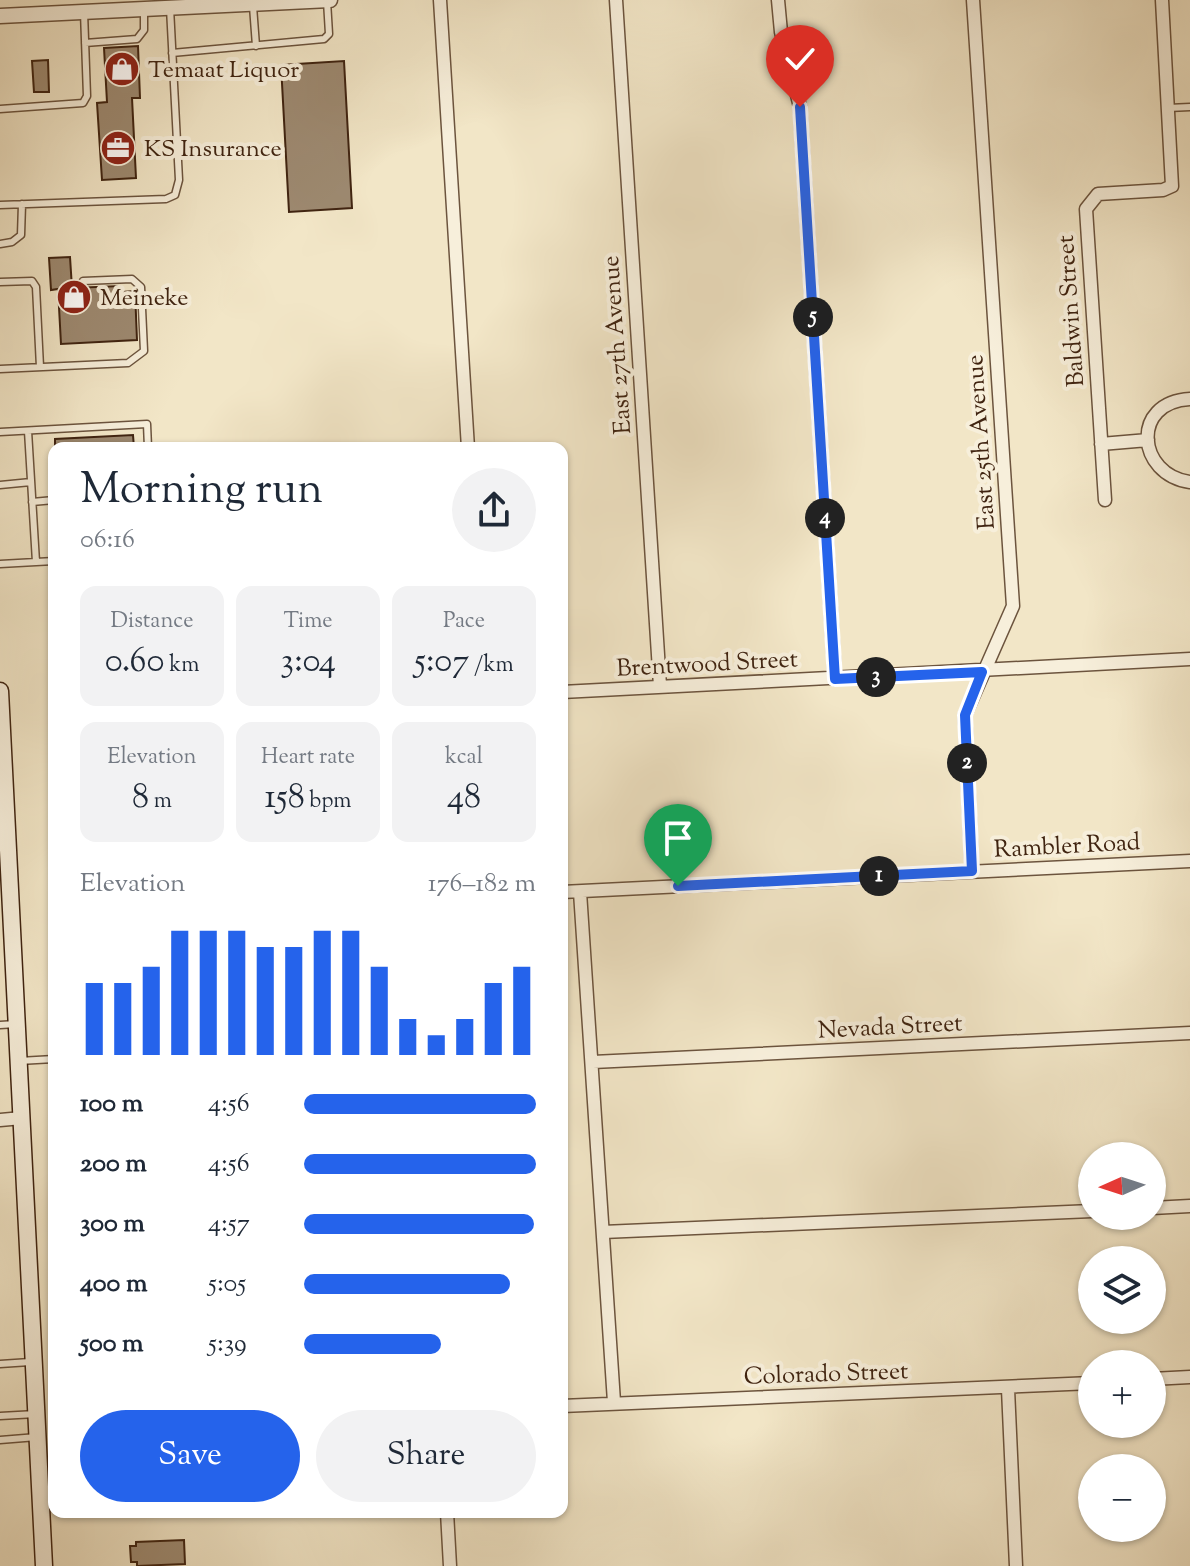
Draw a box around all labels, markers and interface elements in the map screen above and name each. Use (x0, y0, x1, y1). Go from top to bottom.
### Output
pin (766, 25, 834, 107)
icon: check (778, 37, 822, 81)
shop icon: Temaat Liquor (103, 50, 141, 88)
place label: Temaat Liquor (148, 54, 299, 88)
office icon: KS Insurance (99, 129, 137, 167)
place label: KS Insurance (144, 133, 282, 167)
street label: Baldwin Street (1050, 234, 1094, 388)
street label: East 27th Avenue (595, 254, 641, 435)
shop icon: Meineke (55, 278, 93, 316)
place label: Meineke (100, 282, 189, 316)
pin: 5 (793, 297, 833, 337)
text: 5 (809, 301, 817, 333)
street label: East 25th Avenue (959, 353, 1005, 531)
text: Morning run (80, 460, 323, 523)
button: share (452, 468, 536, 552)
pin: 4 (805, 498, 845, 538)
text: 4 (819, 502, 831, 534)
text: 06:16 (80, 522, 135, 559)
text: Distance (111, 606, 193, 638)
text: Time (284, 606, 332, 638)
text: Pace (443, 606, 485, 638)
text: 0.60 (105, 638, 164, 687)
text: 3:04 (280, 638, 336, 687)
text: 5:07 (414, 638, 469, 687)
street label: Brentwood Street (616, 643, 799, 687)
text: km (164, 650, 199, 682)
text: /km (469, 650, 514, 682)
pin: 3 (856, 657, 896, 697)
text: 3 (872, 661, 880, 693)
text: Elevation (107, 742, 197, 774)
text: Heart rate (261, 742, 355, 774)
text: kcal (445, 742, 483, 774)
pin: 2 (947, 743, 987, 783)
text: 2 (962, 747, 972, 779)
text: 8 (132, 774, 149, 823)
text: 158 (264, 774, 305, 823)
text: 48 (447, 774, 481, 823)
text: m (149, 786, 172, 818)
text: bpm (305, 786, 352, 818)
pin (644, 804, 712, 886)
icon: arrive (656, 816, 700, 860)
street label: Rambler Road (993, 826, 1142, 868)
pin: 1 (859, 856, 899, 896)
text: 1 (875, 860, 883, 892)
text: Elevation (80, 866, 185, 903)
text: 176–182 m (428, 866, 536, 903)
street label: Nevada Street (817, 1007, 963, 1049)
text: 100 m (80, 1086, 143, 1123)
text: 4:56 (208, 1086, 250, 1123)
north arrow (1078, 1142, 1166, 1230)
map controls (1078, 1142, 1166, 1542)
text: 200 m (80, 1146, 147, 1183)
text: 4:56 (208, 1146, 250, 1183)
text: 300 m (80, 1206, 145, 1243)
text: 4:57 (208, 1206, 250, 1243)
button: layers (1078, 1246, 1166, 1334)
text: 400 m (80, 1266, 147, 1303)
text: 5:05 (208, 1266, 246, 1303)
text: 500 m (80, 1326, 143, 1363)
text: 5:39 (208, 1326, 247, 1363)
button: + (1078, 1350, 1166, 1438)
street label: Colorado Street (743, 1355, 909, 1395)
button: Save (80, 1410, 300, 1502)
button: Share (316, 1410, 536, 1502)
button: − (1078, 1454, 1166, 1542)

